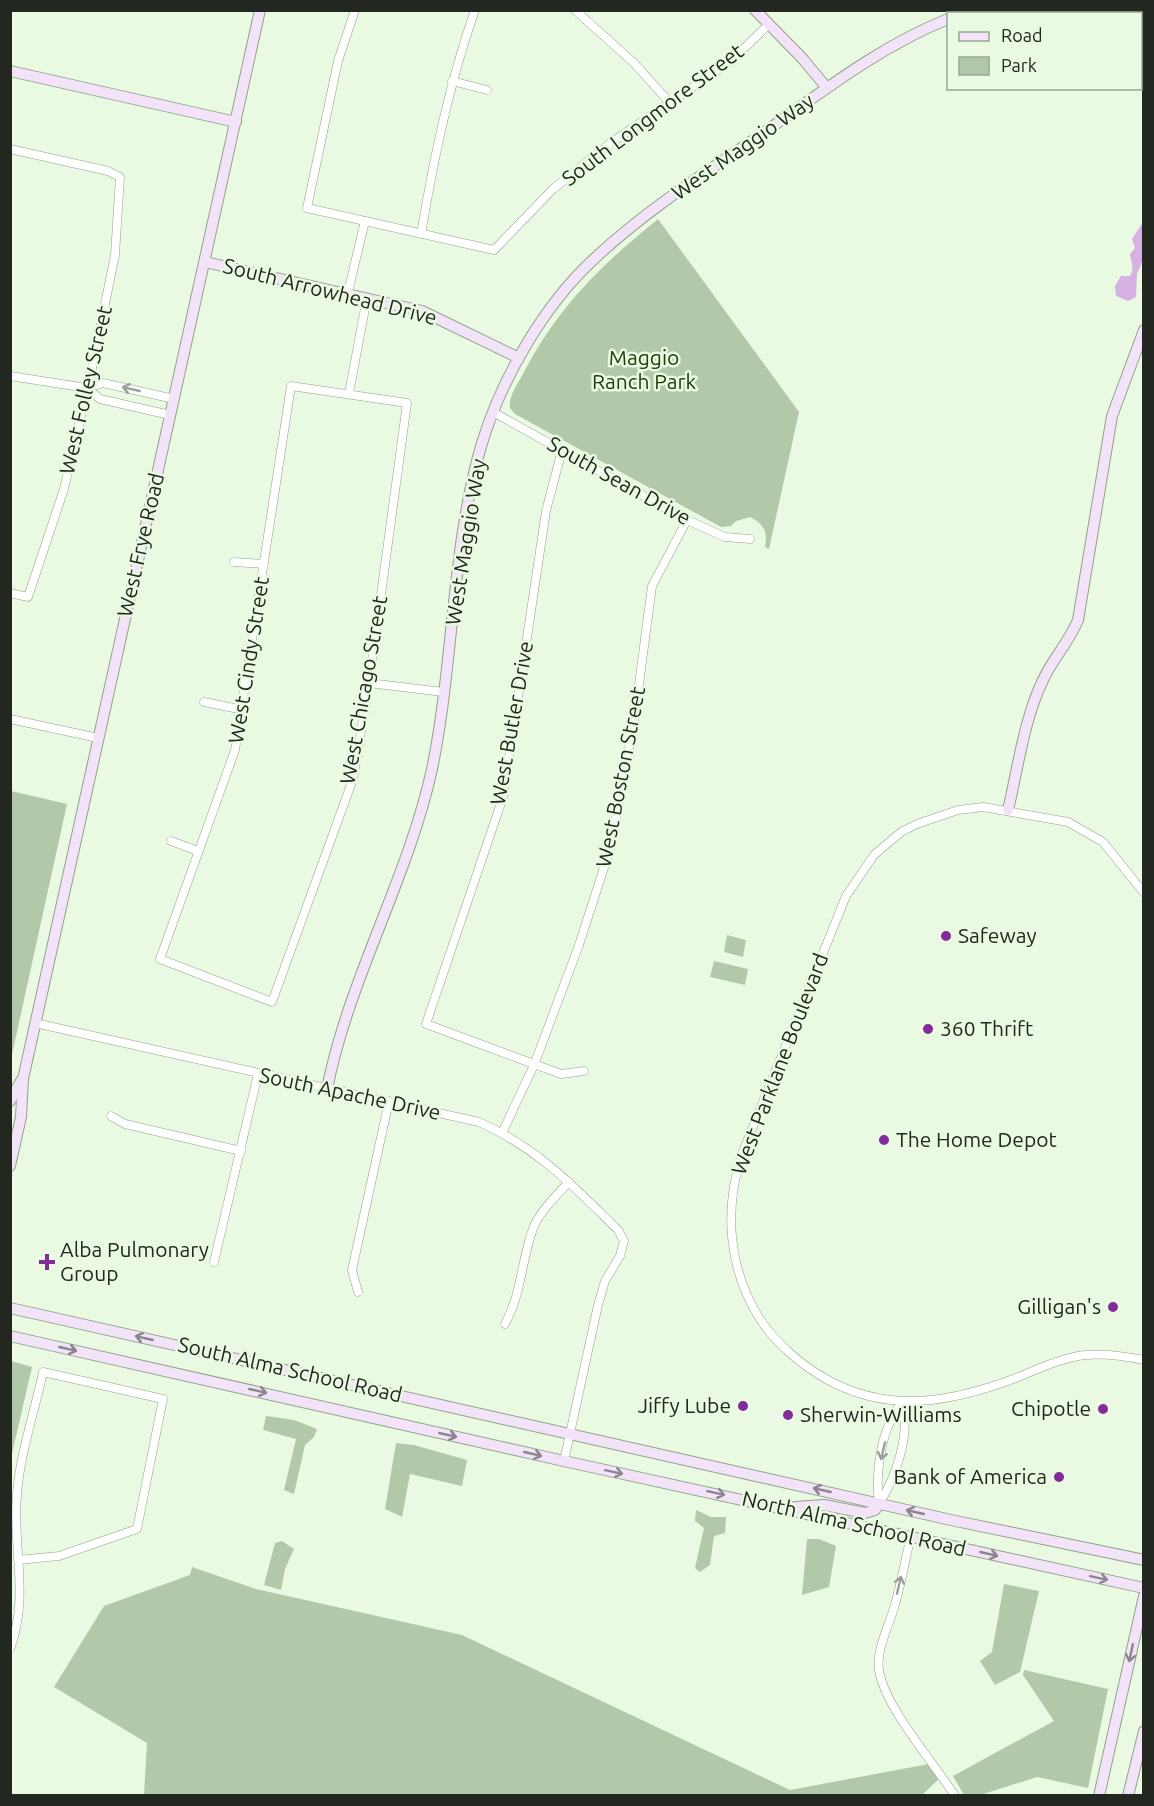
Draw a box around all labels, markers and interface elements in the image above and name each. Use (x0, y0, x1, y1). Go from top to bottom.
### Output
legend (947, 12, 1142, 90)
text: Road (1001, 25, 1043, 45)
street label: South Longmore Street (557, 38, 748, 190)
text: Park (1001, 55, 1037, 75)
street label: West Maggio Way (667, 88, 818, 204)
street label: South Arrowhead Drive (221, 253, 440, 329)
street label: West Folley Street (54, 303, 116, 476)
park label: Maggio Ranch Park (592, 345, 696, 393)
one-way arrow (121, 383, 140, 395)
street label: South Sean Drive (544, 431, 695, 529)
street label: West Maggio Way (440, 457, 490, 627)
street label: West Frye Road (112, 471, 168, 619)
street label: West Cindy Street (223, 575, 273, 745)
street label: West Chicago Street (335, 594, 391, 786)
street label: West Butler Drive (485, 639, 537, 807)
street label: West Boston Street (591, 684, 649, 869)
place label: Safeway (958, 923, 1037, 947)
marker: Safeway (939, 929, 953, 943)
street label: West Parklane Boulevard (726, 950, 832, 1178)
place label: 360 Thrift (940, 1016, 1033, 1040)
marker: 360 Thrift (921, 1022, 935, 1036)
street label: South Apache Drive (257, 1062, 443, 1124)
place label: The Home Depot (896, 1127, 1057, 1151)
marker: The Home Depot (877, 1133, 891, 1147)
place label: Alba Pulmonary Group (60, 1237, 209, 1285)
marker: Alba Pulmonary Group (38, 1253, 56, 1271)
place label: Gilligan's (1017, 1294, 1101, 1318)
marker: Gilligan's (1106, 1300, 1120, 1314)
one-way arrow (135, 1331, 154, 1343)
street label: South Alma School Road (176, 1332, 405, 1407)
one-way arrow (58, 1343, 77, 1355)
one-way arrow (248, 1386, 267, 1398)
place label: Jiffy Lube (638, 1393, 731, 1417)
place label: Chipotle (1011, 1396, 1091, 1420)
marker: Jiffy Lube (736, 1399, 750, 1413)
place label: Sherwin-Williams (800, 1402, 962, 1426)
marker: Chipotle (1096, 1402, 1110, 1416)
marker: Sherwin-Williams (781, 1408, 795, 1422)
one-way arrow (438, 1430, 457, 1441)
one-way arrow (877, 1441, 888, 1460)
one-way arrow (523, 1449, 542, 1461)
place label: Bank of America (893, 1464, 1047, 1488)
one-way arrow (603, 1467, 623, 1478)
marker: Bank of America (1052, 1470, 1066, 1484)
one-way arrow (813, 1484, 832, 1496)
street label: North Alma School Road (740, 1486, 969, 1560)
one-way arrow (706, 1488, 725, 1500)
one-way arrow (906, 1505, 925, 1517)
one-way arrow (978, 1549, 998, 1560)
one-way arrow (1089, 1573, 1108, 1585)
one-way arrow (894, 1576, 906, 1595)
one-way arrow (1125, 1643, 1136, 1662)

